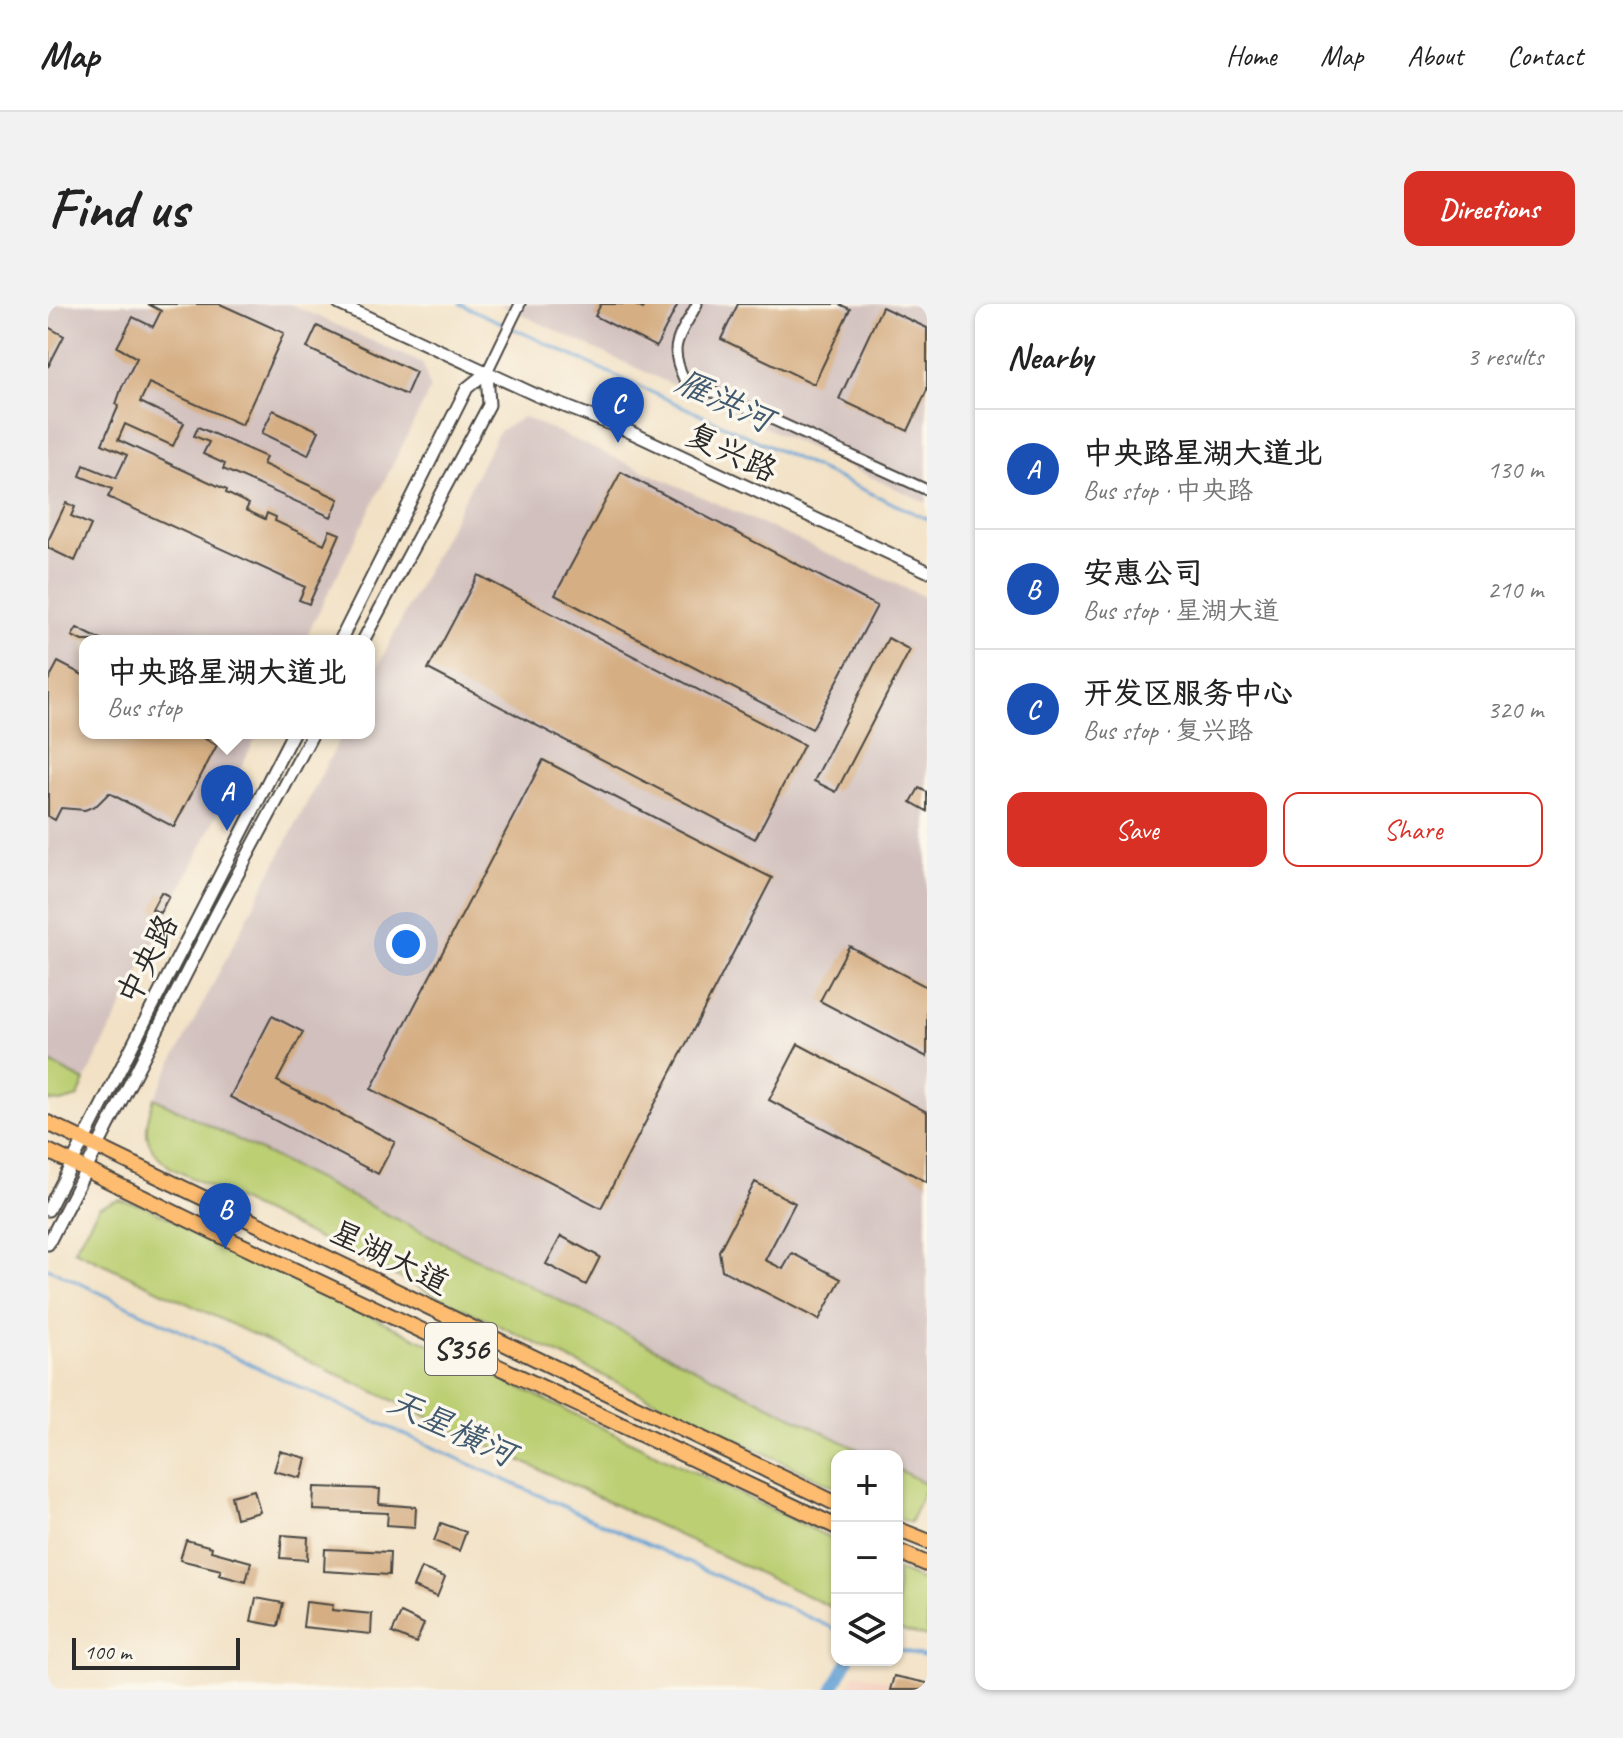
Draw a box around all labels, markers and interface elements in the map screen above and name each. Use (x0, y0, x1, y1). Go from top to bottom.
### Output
text: Map (40, 32, 99, 79)
text: Home (1226, 38, 1276, 73)
text: Map (1320, 38, 1363, 73)
text: About (1407, 38, 1463, 73)
text: Contact (1507, 38, 1583, 73)
button: Directions (1404, 171, 1575, 246)
text: Find us (48, 173, 188, 244)
text: Nearby (1007, 335, 1093, 378)
text: 3 results (1467, 340, 1543, 373)
water label: 雁洪河 (669, 359, 785, 444)
pin: C (592, 377, 644, 443)
street label: 复兴路 (680, 414, 784, 491)
text: 中央路星湖大道北 (1083, 434, 1323, 472)
text: A (1026, 453, 1040, 486)
text: 130 m (1487, 453, 1543, 486)
text: Bus stop · 中央路 (1083, 474, 1253, 507)
text: 安惠公司 (1083, 554, 1203, 592)
text: B (1026, 573, 1040, 606)
text: 210 m (1487, 573, 1543, 606)
text: Bus stop · 星湖大道 (1083, 594, 1279, 627)
popup (79, 635, 375, 739)
text: 中央路星湖大道北 (107, 653, 347, 691)
text: 开发区服务中心 (1083, 674, 1293, 712)
text: Bus stop (107, 691, 182, 724)
text: C (1027, 693, 1039, 726)
text: 320 m (1487, 693, 1543, 726)
text: Bus stop · 复兴路 (1083, 714, 1253, 747)
pin: A (201, 765, 253, 831)
button: Save (1007, 792, 1267, 867)
button: Share (1283, 792, 1543, 867)
street label: 中央路 (107, 907, 188, 1011)
your location (386, 924, 426, 964)
pin: B (199, 1183, 251, 1249)
street label: 星湖大道 (323, 1211, 456, 1304)
road number: S356 (425, 1323, 497, 1375)
water label: 天星横河 (381, 1379, 527, 1478)
map controls (831, 1450, 903, 1666)
button: + (831, 1450, 903, 1522)
button: − (831, 1522, 903, 1594)
button: layers (831, 1594, 903, 1666)
scale bar (72, 1634, 240, 1670)
text: 100 m (84, 1638, 131, 1666)

